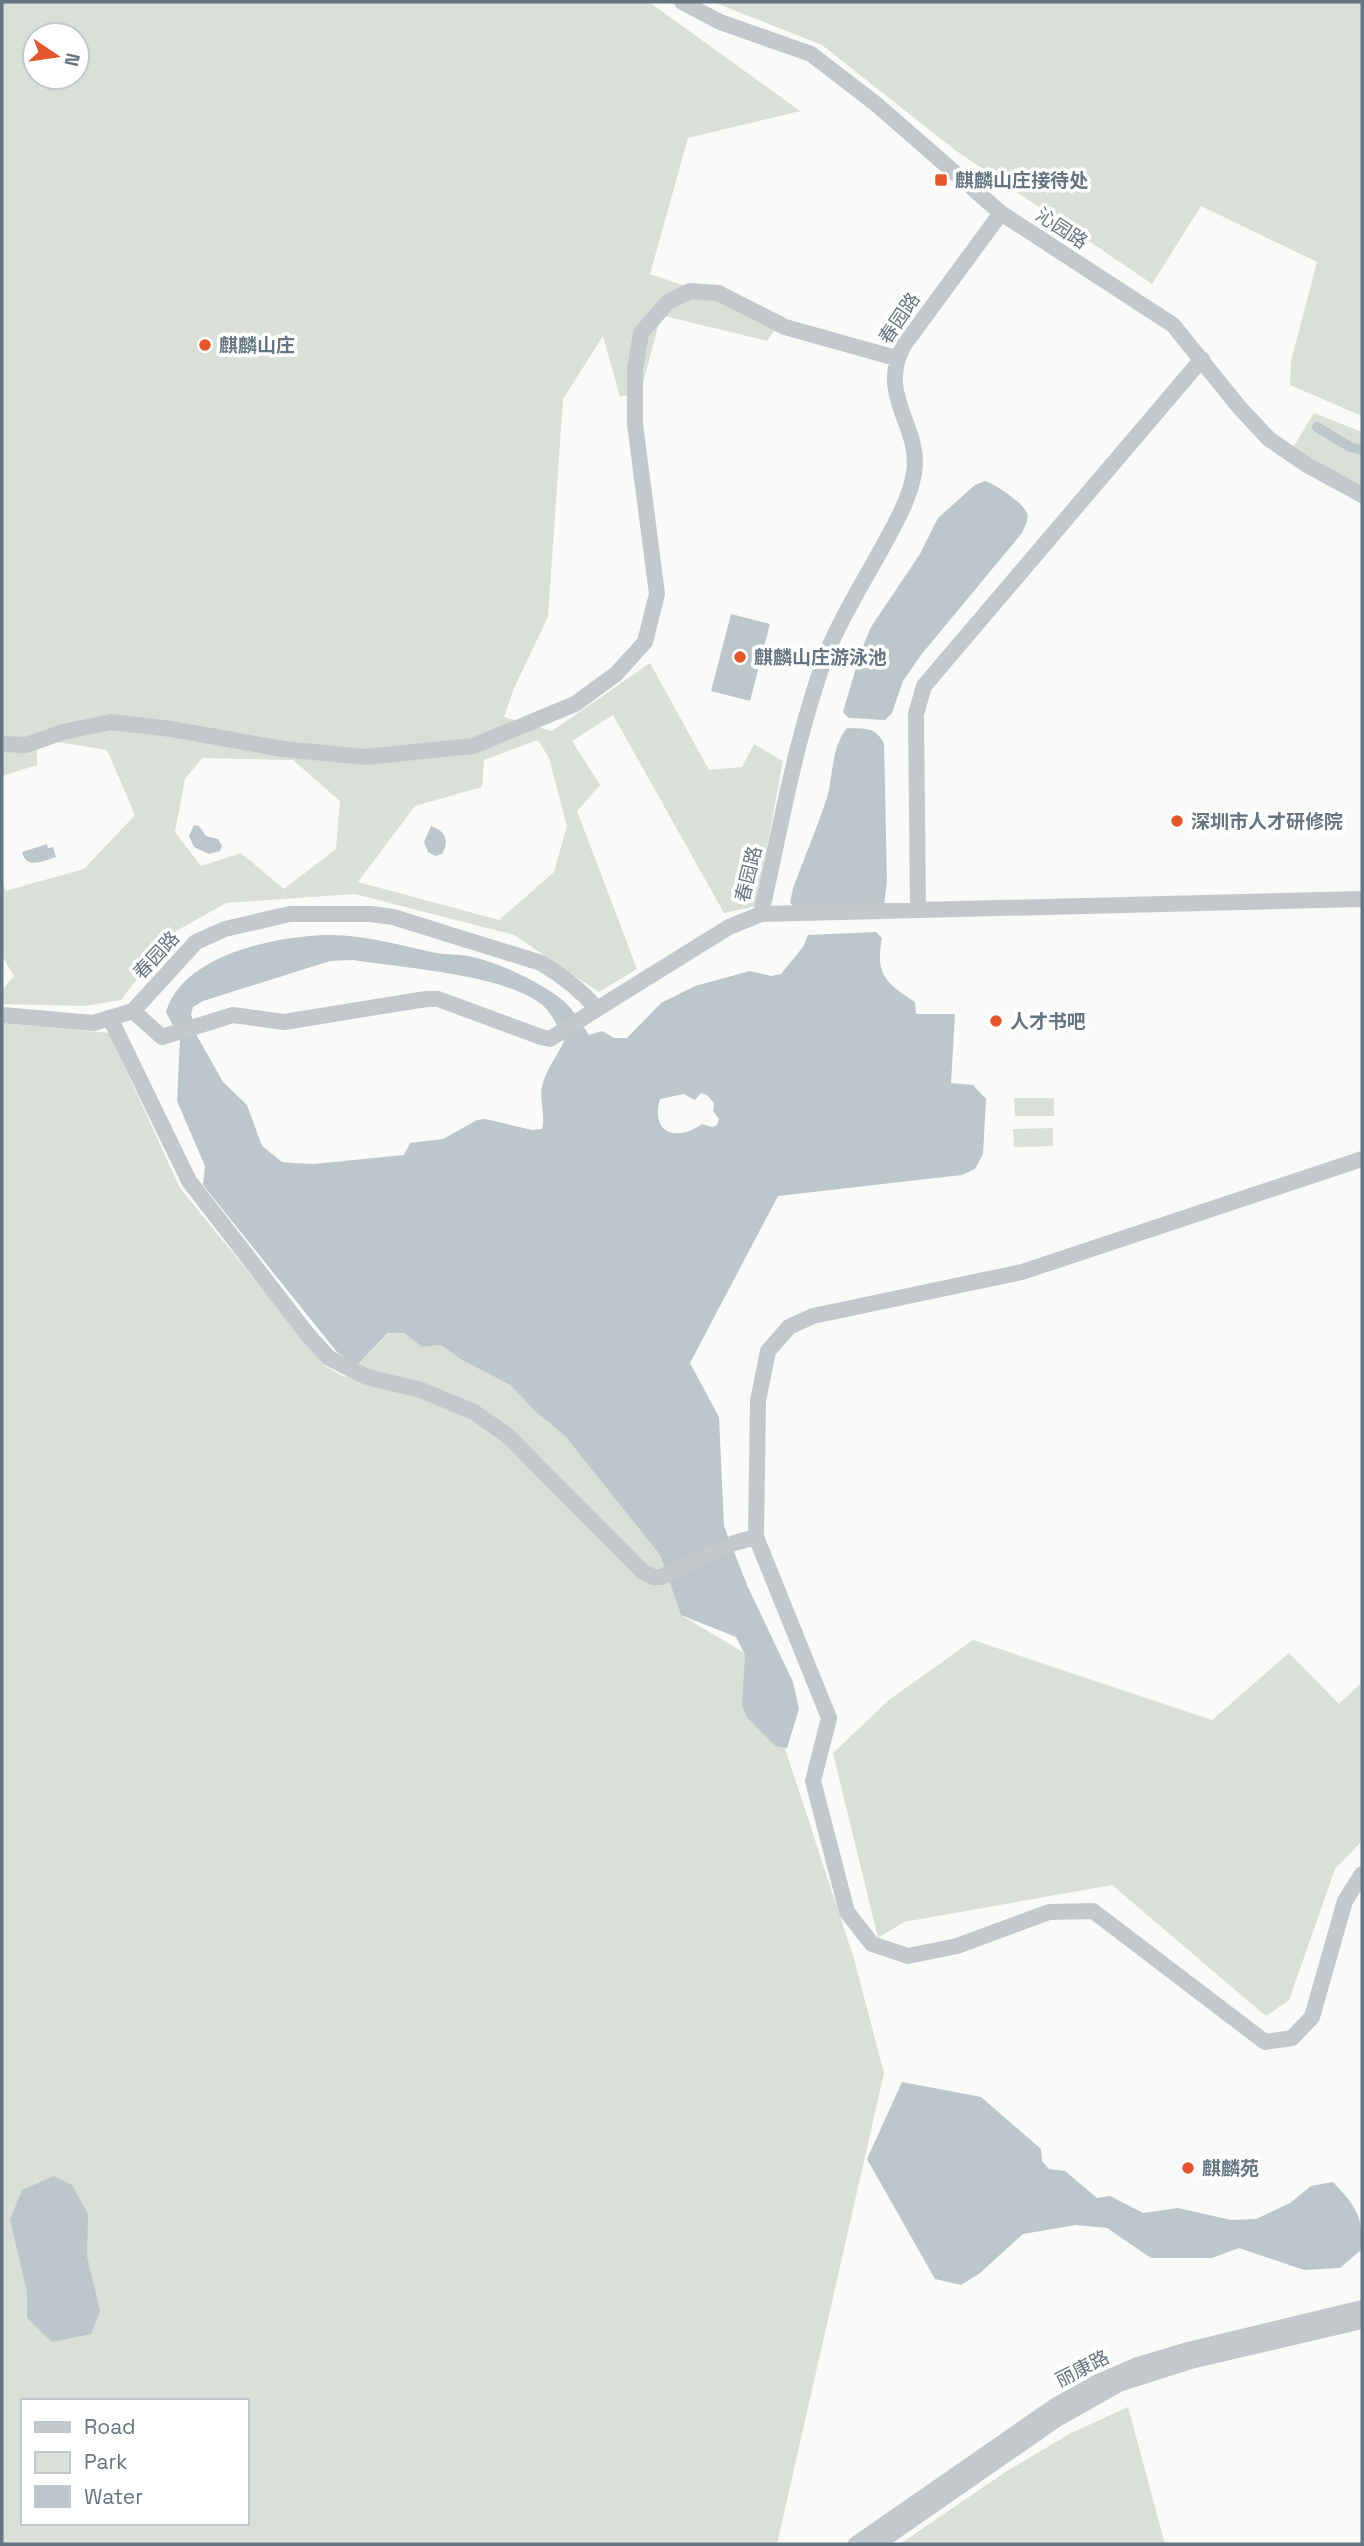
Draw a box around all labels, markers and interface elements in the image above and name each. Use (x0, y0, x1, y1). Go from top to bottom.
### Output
north arrow (21, 21, 91, 91)
text: N (58, 51, 86, 69)
place label: 麒麟山庄接待处 (955, 168, 1088, 193)
marker: 麒麟山庄接待处 (933, 172, 949, 188)
street label: 沁园路 (1031, 202, 1092, 254)
street label: 春园路 (873, 288, 926, 349)
place label: 麒麟山庄 (219, 333, 295, 358)
marker: 麒麟山庄 (197, 337, 213, 353)
place label: 麒麟山庄游泳池 (754, 645, 887, 670)
marker: 麒麟山庄游泳池 (732, 649, 748, 665)
place label: 深圳市人才研修院 (1191, 809, 1343, 834)
marker: 深圳市人才研修院 (1169, 813, 1185, 829)
street label: 春园路 (729, 843, 768, 905)
street label: 春园路 (128, 926, 185, 985)
place label: 人才书吧 (1010, 1009, 1086, 1034)
marker: 人才书吧 (988, 1013, 1004, 1029)
place label: 麒麟苑 (1202, 2156, 1259, 2181)
marker: 麒麟苑 (1180, 2160, 1196, 2176)
street label: 丽康路 (1051, 2344, 1113, 2393)
legend (21, 2399, 248, 2525)
text: Road (84, 2413, 136, 2440)
text: Park (84, 2448, 128, 2475)
text: Water (84, 2483, 143, 2510)

